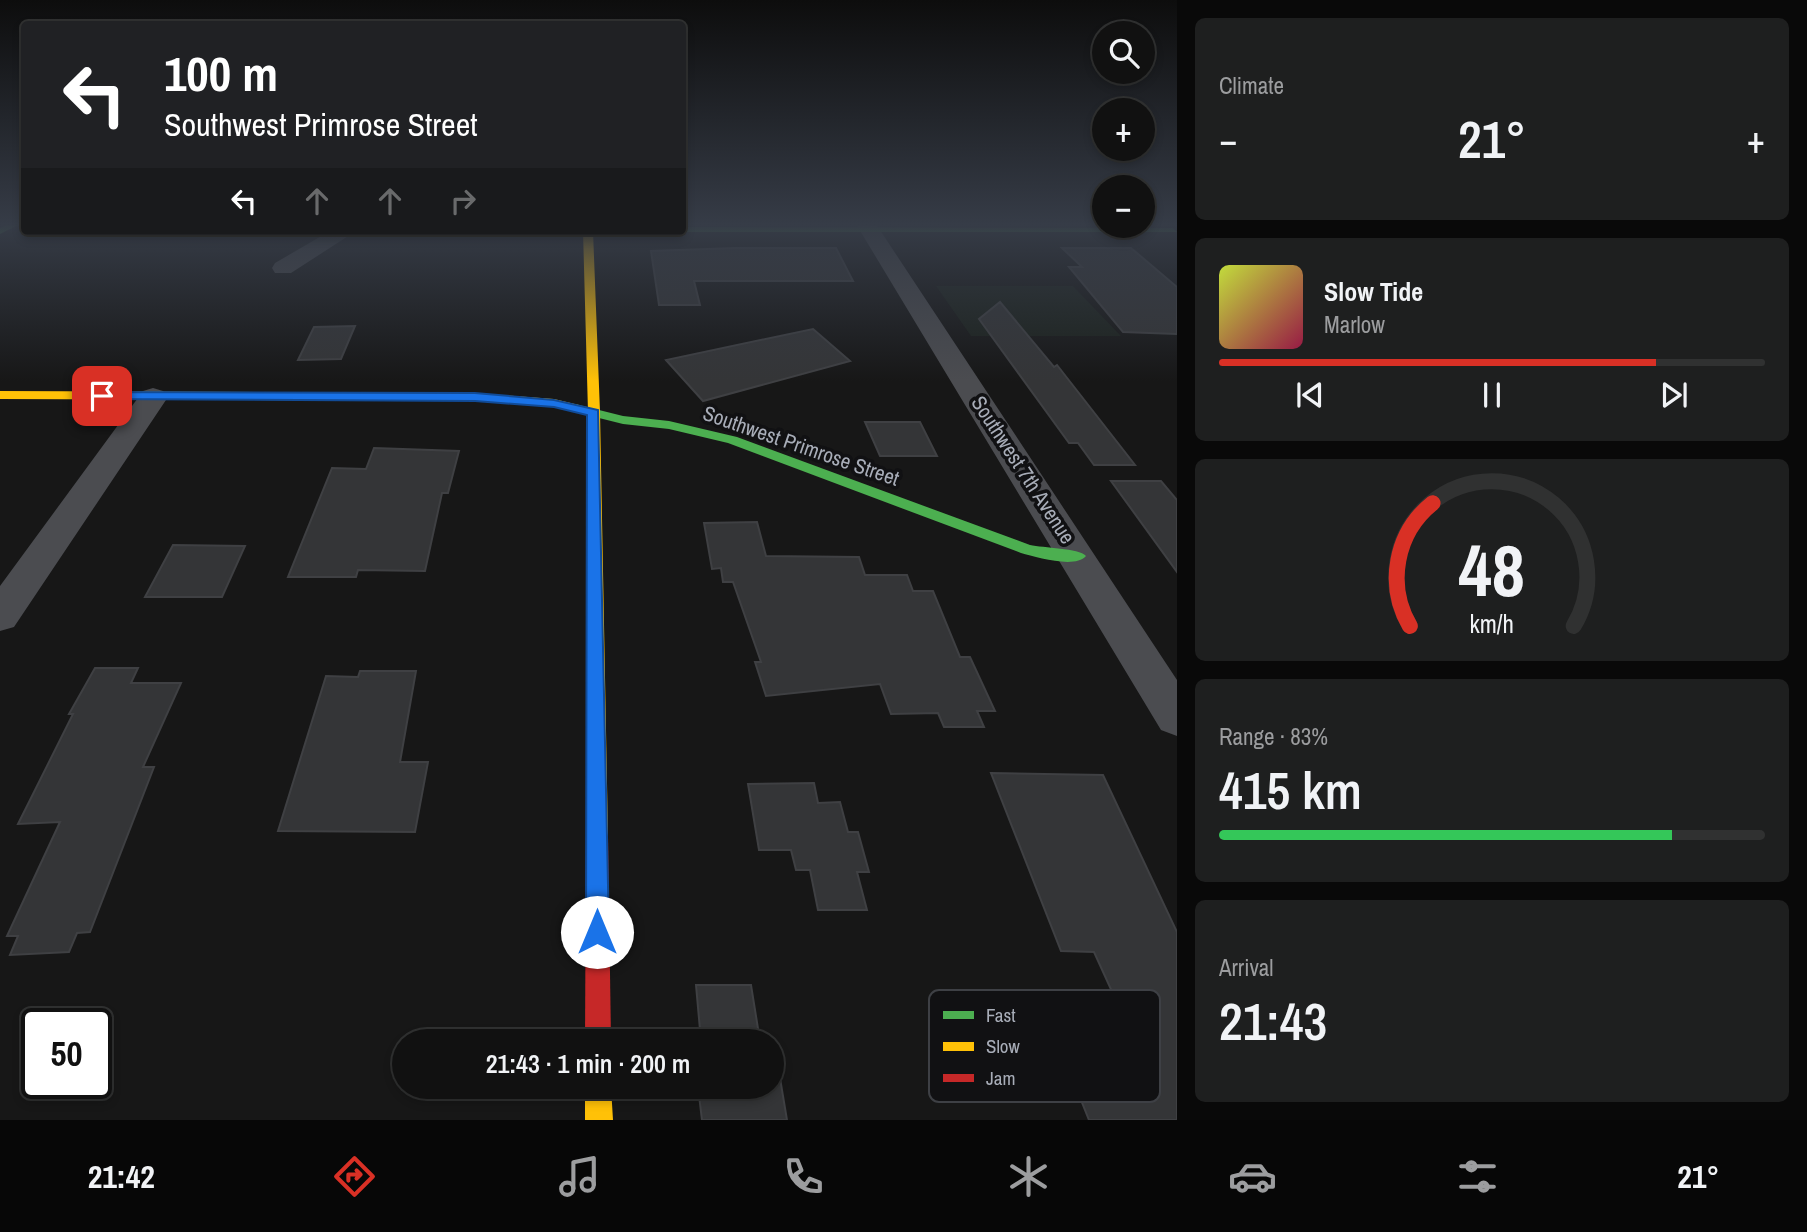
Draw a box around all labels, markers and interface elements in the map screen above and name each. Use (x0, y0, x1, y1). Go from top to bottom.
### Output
map controls (1092, 21, 1155, 238)
button: search (1092, 21, 1155, 84)
text: 100 m (164, 40, 278, 106)
icon: left (49, 49, 140, 140)
text: Climate (1219, 70, 1284, 101)
button: + (1092, 98, 1155, 161)
text: Southwest Primrose Street (164, 103, 478, 146)
text: 21° (1458, 104, 1526, 174)
text: − (1219, 114, 1237, 165)
text: + (1747, 114, 1765, 165)
button: − (1092, 175, 1155, 238)
icon: left (225, 182, 263, 220)
icon: ahead (298, 182, 336, 220)
icon: ahead (371, 182, 409, 220)
icon: right (444, 182, 482, 220)
text: Slow Tide (1324, 274, 1423, 309)
text: Marlow (1324, 309, 1385, 340)
pin (72, 366, 132, 426)
icon: previous (1291, 376, 1329, 414)
icon: pause (1473, 376, 1511, 414)
icon: next (1655, 376, 1693, 414)
icon: arrive (83, 377, 121, 415)
street label: Southwest 7th Avenue (965, 390, 1082, 549)
street label: Southwest Primrose Street (699, 398, 903, 493)
text: 48 (1459, 521, 1525, 619)
text: km/h (1470, 607, 1514, 641)
text: Range · 83% (1219, 721, 1328, 752)
text: 415 km (1219, 755, 1362, 825)
position arrow (560, 895, 634, 969)
text: Arrival (1219, 952, 1274, 983)
text: 21:43 (1219, 986, 1327, 1056)
legend (929, 990, 1160, 1102)
text: Fast (986, 1002, 1016, 1028)
speed limit sign: 50 (21, 1008, 112, 1099)
text: Slow (986, 1033, 1021, 1059)
text: 21:43 · 1 min · 200 m (486, 1046, 690, 1081)
text: Jam (986, 1065, 1015, 1091)
icon: directions (330, 1152, 379, 1201)
icon: music (555, 1152, 604, 1201)
icon: phone (779, 1152, 828, 1201)
icon: climate (1004, 1152, 1053, 1201)
icon: car (1228, 1152, 1277, 1201)
icon: filters (1453, 1152, 1502, 1201)
text: 21:42 (88, 1155, 155, 1198)
text: 21° (1677, 1155, 1719, 1198)

